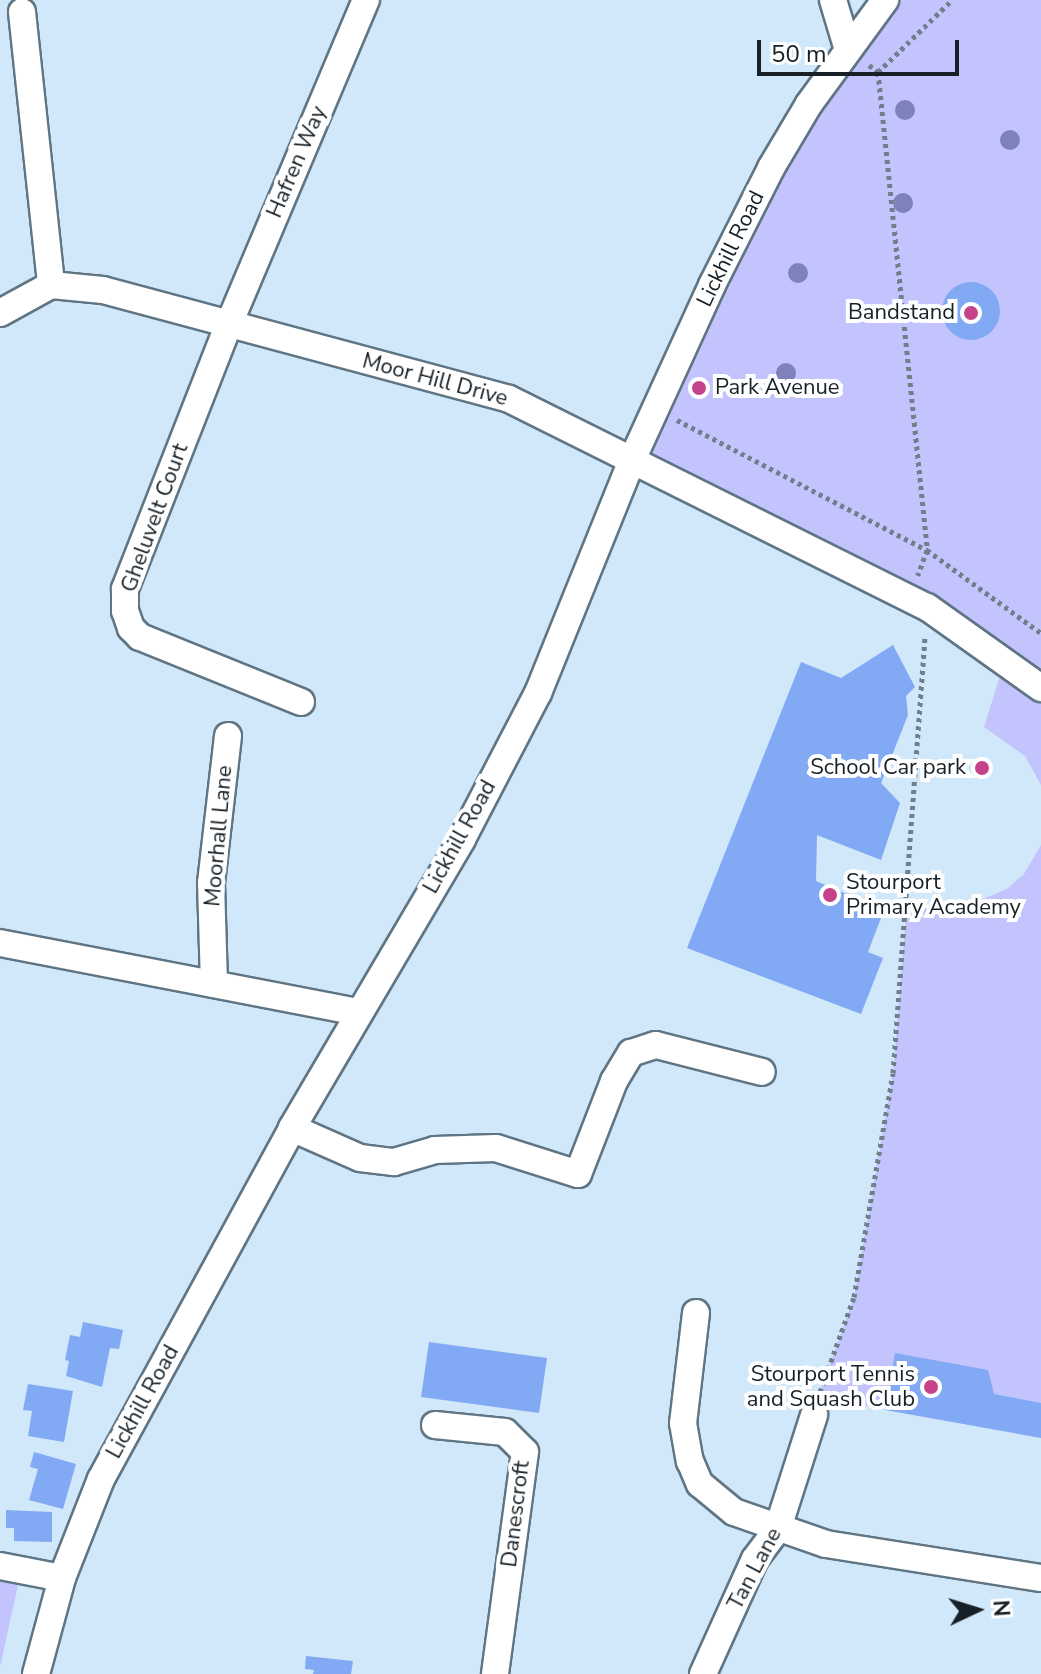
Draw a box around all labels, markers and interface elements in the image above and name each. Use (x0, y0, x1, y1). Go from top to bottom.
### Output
scale bar (761, 24, 963, 74)
text: 50 m (771, 38, 827, 70)
street label: Hafren Way (262, 102, 332, 222)
street label: Lickhill Road (692, 187, 770, 311)
place label: Bandstand (848, 300, 955, 326)
marker: Bandstand (962, 304, 980, 322)
street label: Moor Hill Drive (359, 348, 511, 412)
place label: Park Avenue (715, 375, 839, 401)
marker: Park Avenue (690, 379, 708, 397)
street label: Gheluvelt Court (116, 440, 194, 596)
place label: School Car park (810, 755, 966, 781)
marker: School Car park (973, 759, 991, 777)
street label: Moorhall Lane (200, 764, 238, 908)
street label: Lickhill Road (418, 776, 502, 898)
place label: Stourport Primary Academy (846, 869, 1021, 920)
marker: Stourport Primary Academy (821, 886, 839, 904)
street label: Lickhill Road (101, 1341, 185, 1463)
place label: Stourport Tennis and Squash Club (747, 1361, 915, 1412)
marker: Stourport Tennis and Squash Club (922, 1378, 940, 1396)
street label: Danescroft (496, 1459, 536, 1569)
street label: Tan Lane (722, 1523, 788, 1615)
north arrow (937, 1570, 1017, 1650)
text: N (985, 1599, 1016, 1618)

